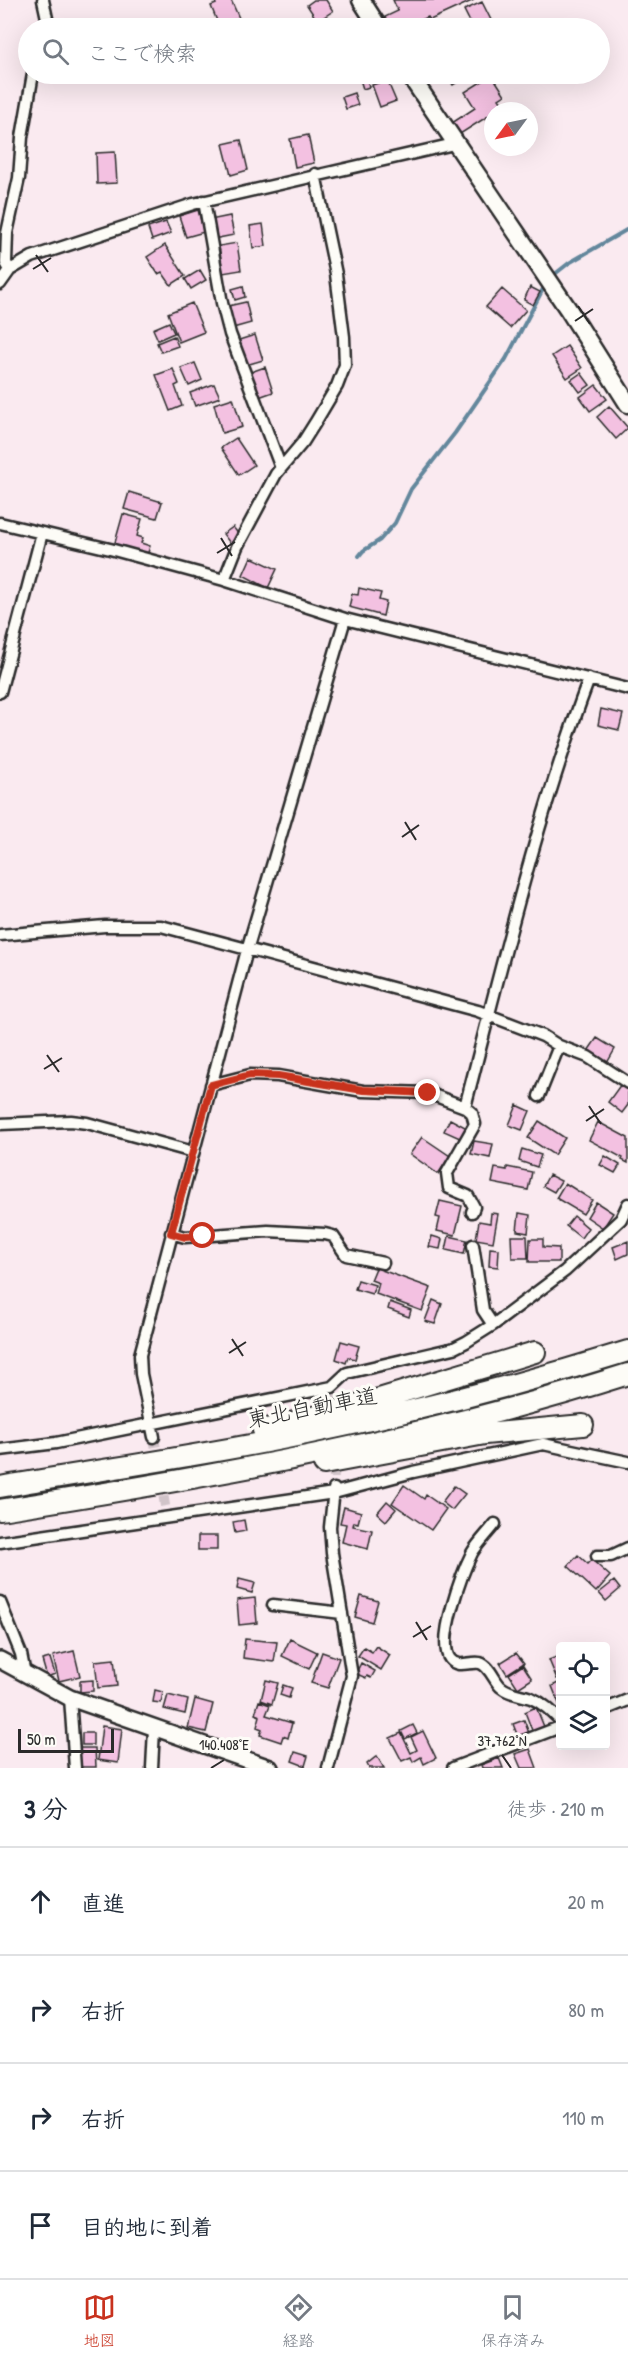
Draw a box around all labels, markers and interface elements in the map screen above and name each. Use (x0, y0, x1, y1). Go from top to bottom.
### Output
search box (18, 18, 610, 84)
icon: search (39, 35, 72, 68)
text: ここで検索 (87, 38, 197, 68)
north arrow (484, 102, 538, 156)
route end (414, 1079, 440, 1105)
route start (189, 1222, 215, 1248)
street label: 東北自動車道 (244, 1380, 380, 1434)
map controls (556, 1642, 610, 1750)
button: locate (556, 1642, 610, 1696)
button: layers (556, 1696, 610, 1750)
scale bar (18, 1726, 114, 1754)
text: 50 m (27, 1728, 56, 1750)
text: 37.762°N (477, 1730, 527, 1751)
text: 140.408°E (199, 1734, 249, 1755)
text: 3 分 (24, 1791, 68, 1826)
text: 徒歩 · 210 m (507, 1795, 604, 1822)
icon: ahead (24, 1885, 57, 1918)
text: 直進 (81, 1888, 125, 1918)
text: 20 m (567, 1888, 604, 1915)
icon: right (24, 1993, 57, 2026)
text: 右折 (81, 1996, 125, 2026)
text: 80 m (568, 1996, 604, 2023)
icon: right (24, 2101, 57, 2134)
text: 右折 (81, 2104, 125, 2134)
text: 110 m (562, 2104, 604, 2131)
icon: arrive (24, 2209, 57, 2242)
text: 目的地に到着 (81, 2212, 213, 2242)
tab: 地図 (83, 2291, 116, 2351)
tab: 経路 (282, 2291, 315, 2351)
tab: 保存済み (481, 2291, 545, 2351)

